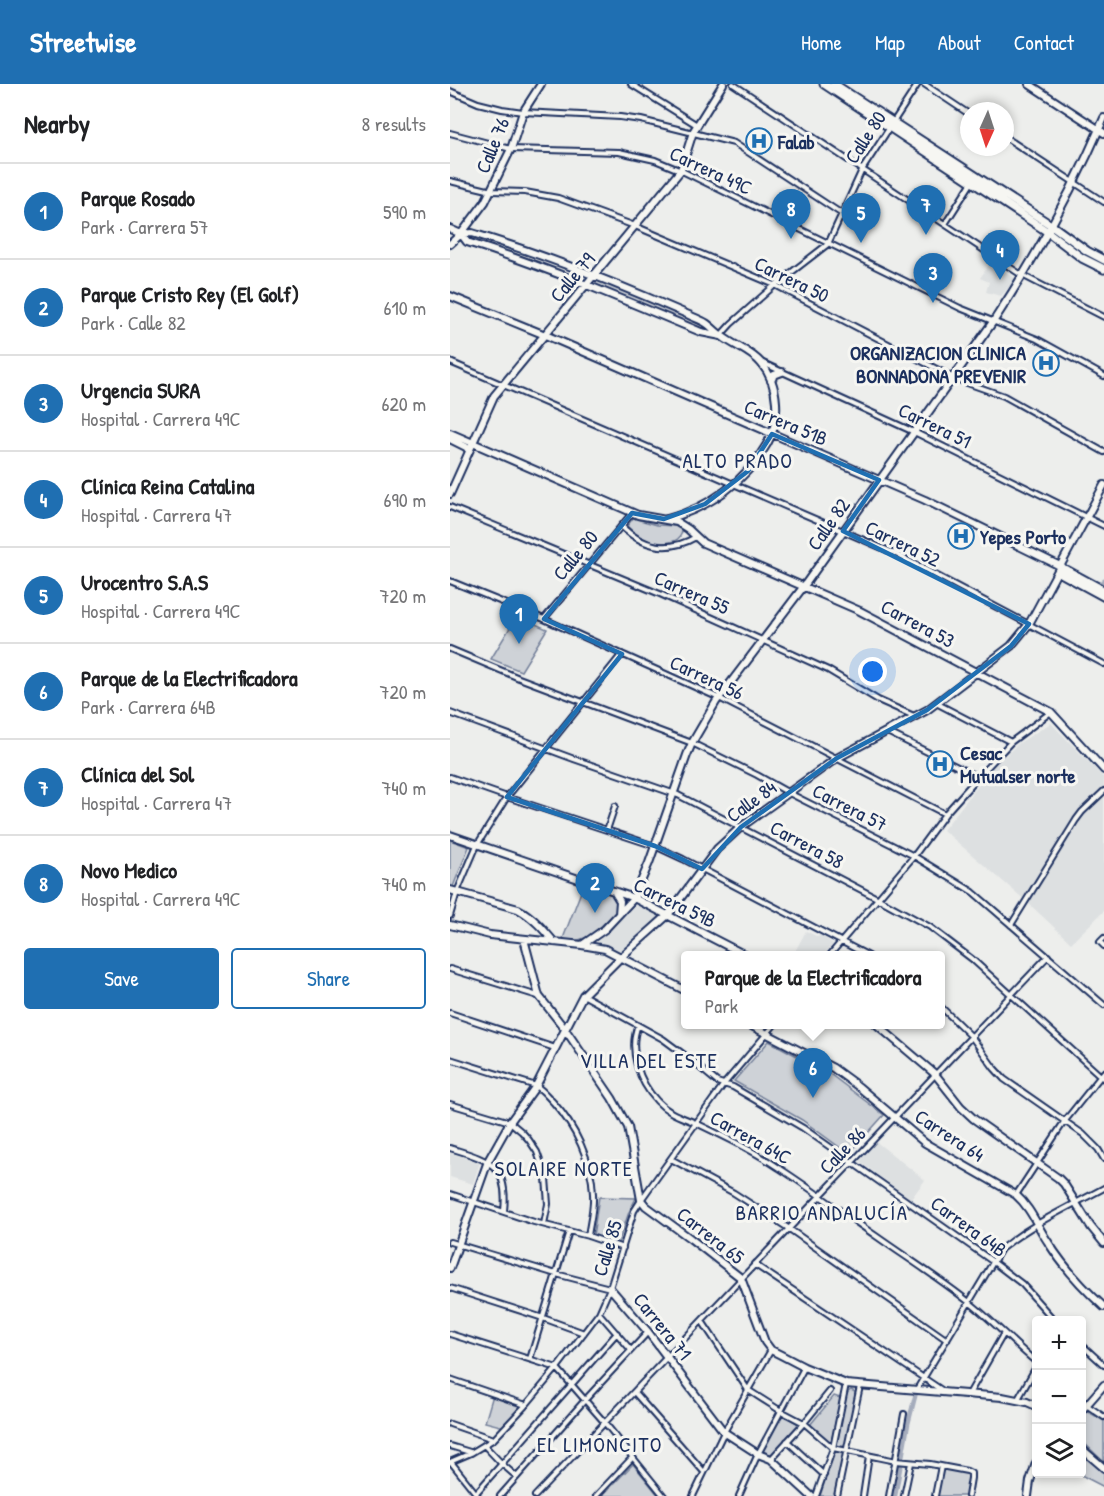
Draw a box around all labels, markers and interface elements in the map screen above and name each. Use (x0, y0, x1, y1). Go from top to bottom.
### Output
text: Streetwise (30, 23, 136, 61)
text: Home (801, 28, 842, 57)
text: Map (875, 28, 905, 57)
text: About (938, 28, 981, 57)
text: Contact (1014, 28, 1074, 57)
north arrow (960, 102, 1014, 156)
street label: Calle 80 (838, 105, 892, 169)
text: Nearby (24, 106, 90, 141)
text: 8 results (361, 110, 426, 137)
street label: Calle 76 (469, 113, 515, 177)
hospital icon: Falab (744, 126, 774, 156)
place label: Falab (777, 128, 815, 155)
street label: Carrera 49C (665, 139, 757, 201)
text: Parque Rosado (81, 183, 195, 213)
pin: 7 (906, 186, 946, 235)
pin: 8 (772, 190, 810, 239)
pin: 5 (842, 194, 880, 243)
text: 1 (40, 198, 47, 225)
text: 590 m (383, 198, 426, 225)
text: Park · Carrera 57 (81, 213, 208, 240)
pin: 4 (980, 230, 1020, 280)
street label: Calle 79 (543, 246, 601, 308)
street label: Carrera 50 (750, 249, 834, 309)
pin: 3 (914, 254, 952, 303)
text: Parque Cristo Rey (El Golf) (81, 279, 299, 309)
text: 2 (39, 294, 48, 321)
text: 610 m (384, 294, 426, 321)
text: Park · Calle 82 (81, 309, 186, 336)
place label: ORGANIZACION CLINICA BONNADONA PREVENIR (850, 339, 1026, 389)
hospital icon: ORGANIZACION CLINICA BONNADONA PREVENIR (1031, 348, 1061, 378)
text: Urgencia SURA (81, 375, 200, 405)
text: 3 (39, 390, 48, 417)
text: 620 m (382, 390, 426, 417)
street label: Carrera 51B (740, 392, 832, 452)
street label: Carrera 51 (894, 396, 976, 454)
text: Hospital · Carrera 49C (81, 405, 241, 432)
district label: ALTO PRADO (683, 446, 793, 475)
text: Clínica Reina Catalina (81, 471, 254, 501)
text: 4 (40, 486, 47, 513)
text: 690 m (384, 486, 426, 513)
street label: Calle 82 (800, 492, 856, 555)
text: Hospital · Carrera 47 (81, 501, 232, 528)
street label: Carrera 52 (861, 513, 945, 573)
hospital icon: Yepes Porto (946, 521, 976, 551)
place label: Yepes Porto (980, 523, 1066, 551)
street label: Calle 80 (546, 524, 604, 586)
street label: Carrera 55 (650, 564, 734, 621)
text: Urocentro S.A.S (81, 567, 208, 597)
text: 5 (39, 582, 48, 609)
text: 720 m (380, 582, 426, 609)
street label: Carrera 53 (876, 592, 960, 654)
pin: 1 (500, 594, 538, 644)
text: Hospital · Carrera 49C (81, 597, 241, 624)
street label: Carrera 56 (666, 648, 748, 706)
your location (858, 657, 887, 686)
text: Parque de la Electrificadora (81, 663, 298, 693)
text: 6 (40, 678, 47, 705)
text: 720 m (380, 678, 426, 705)
text: Park · Carrera 64B (81, 693, 216, 720)
place label: Cesac Mutualser norte (960, 739, 1076, 789)
hospital icon: Cesac Mutualser norte (925, 749, 955, 779)
text: Clínica del Sol (81, 759, 194, 789)
text: 7 (39, 774, 48, 801)
text: 740 m (381, 774, 426, 801)
street label: Calle 84 (720, 774, 782, 828)
street label: Carrera 57 (808, 777, 892, 837)
text: Hospital · Carrera 47 (81, 789, 232, 816)
street label: Carrera 58 (766, 813, 848, 875)
text: Novo Medico (81, 855, 177, 885)
pin: 2 (576, 864, 614, 913)
text: 8 (39, 870, 48, 897)
text: 740 m (381, 870, 426, 897)
street label: Carrera 59B (629, 871, 721, 933)
text: Hospital · Carrera 49C (81, 885, 241, 912)
button: Save (24, 948, 219, 1009)
button: Share (231, 948, 426, 1009)
popup (681, 951, 945, 1029)
text: Parque de la Electrificadora (705, 962, 921, 992)
text: Park (705, 992, 738, 1019)
district label: VILLA DEL ESTE (580, 1046, 718, 1075)
pin: 6 (794, 1048, 832, 1098)
street label: Carrera 64 (910, 1102, 990, 1168)
street label: Carrera 64C (706, 1104, 796, 1170)
street label: Calle 86 (813, 1120, 871, 1180)
district label: SOLAIRE NORTE (495, 1154, 633, 1183)
street label: Carrera 64B (925, 1189, 1013, 1263)
district label: BARRIO ANDALUCÍA (735, 1198, 909, 1227)
street label: Carrera 65 (672, 1200, 751, 1270)
street label: Calle 85 (586, 1216, 628, 1279)
street label: Carrera 71 (628, 1287, 698, 1365)
map controls (1032, 1316, 1086, 1478)
button: + (1032, 1316, 1086, 1370)
button: − (1032, 1370, 1086, 1424)
button: layers (1032, 1424, 1086, 1478)
district label: EL LIMONCITO (537, 1430, 663, 1459)

